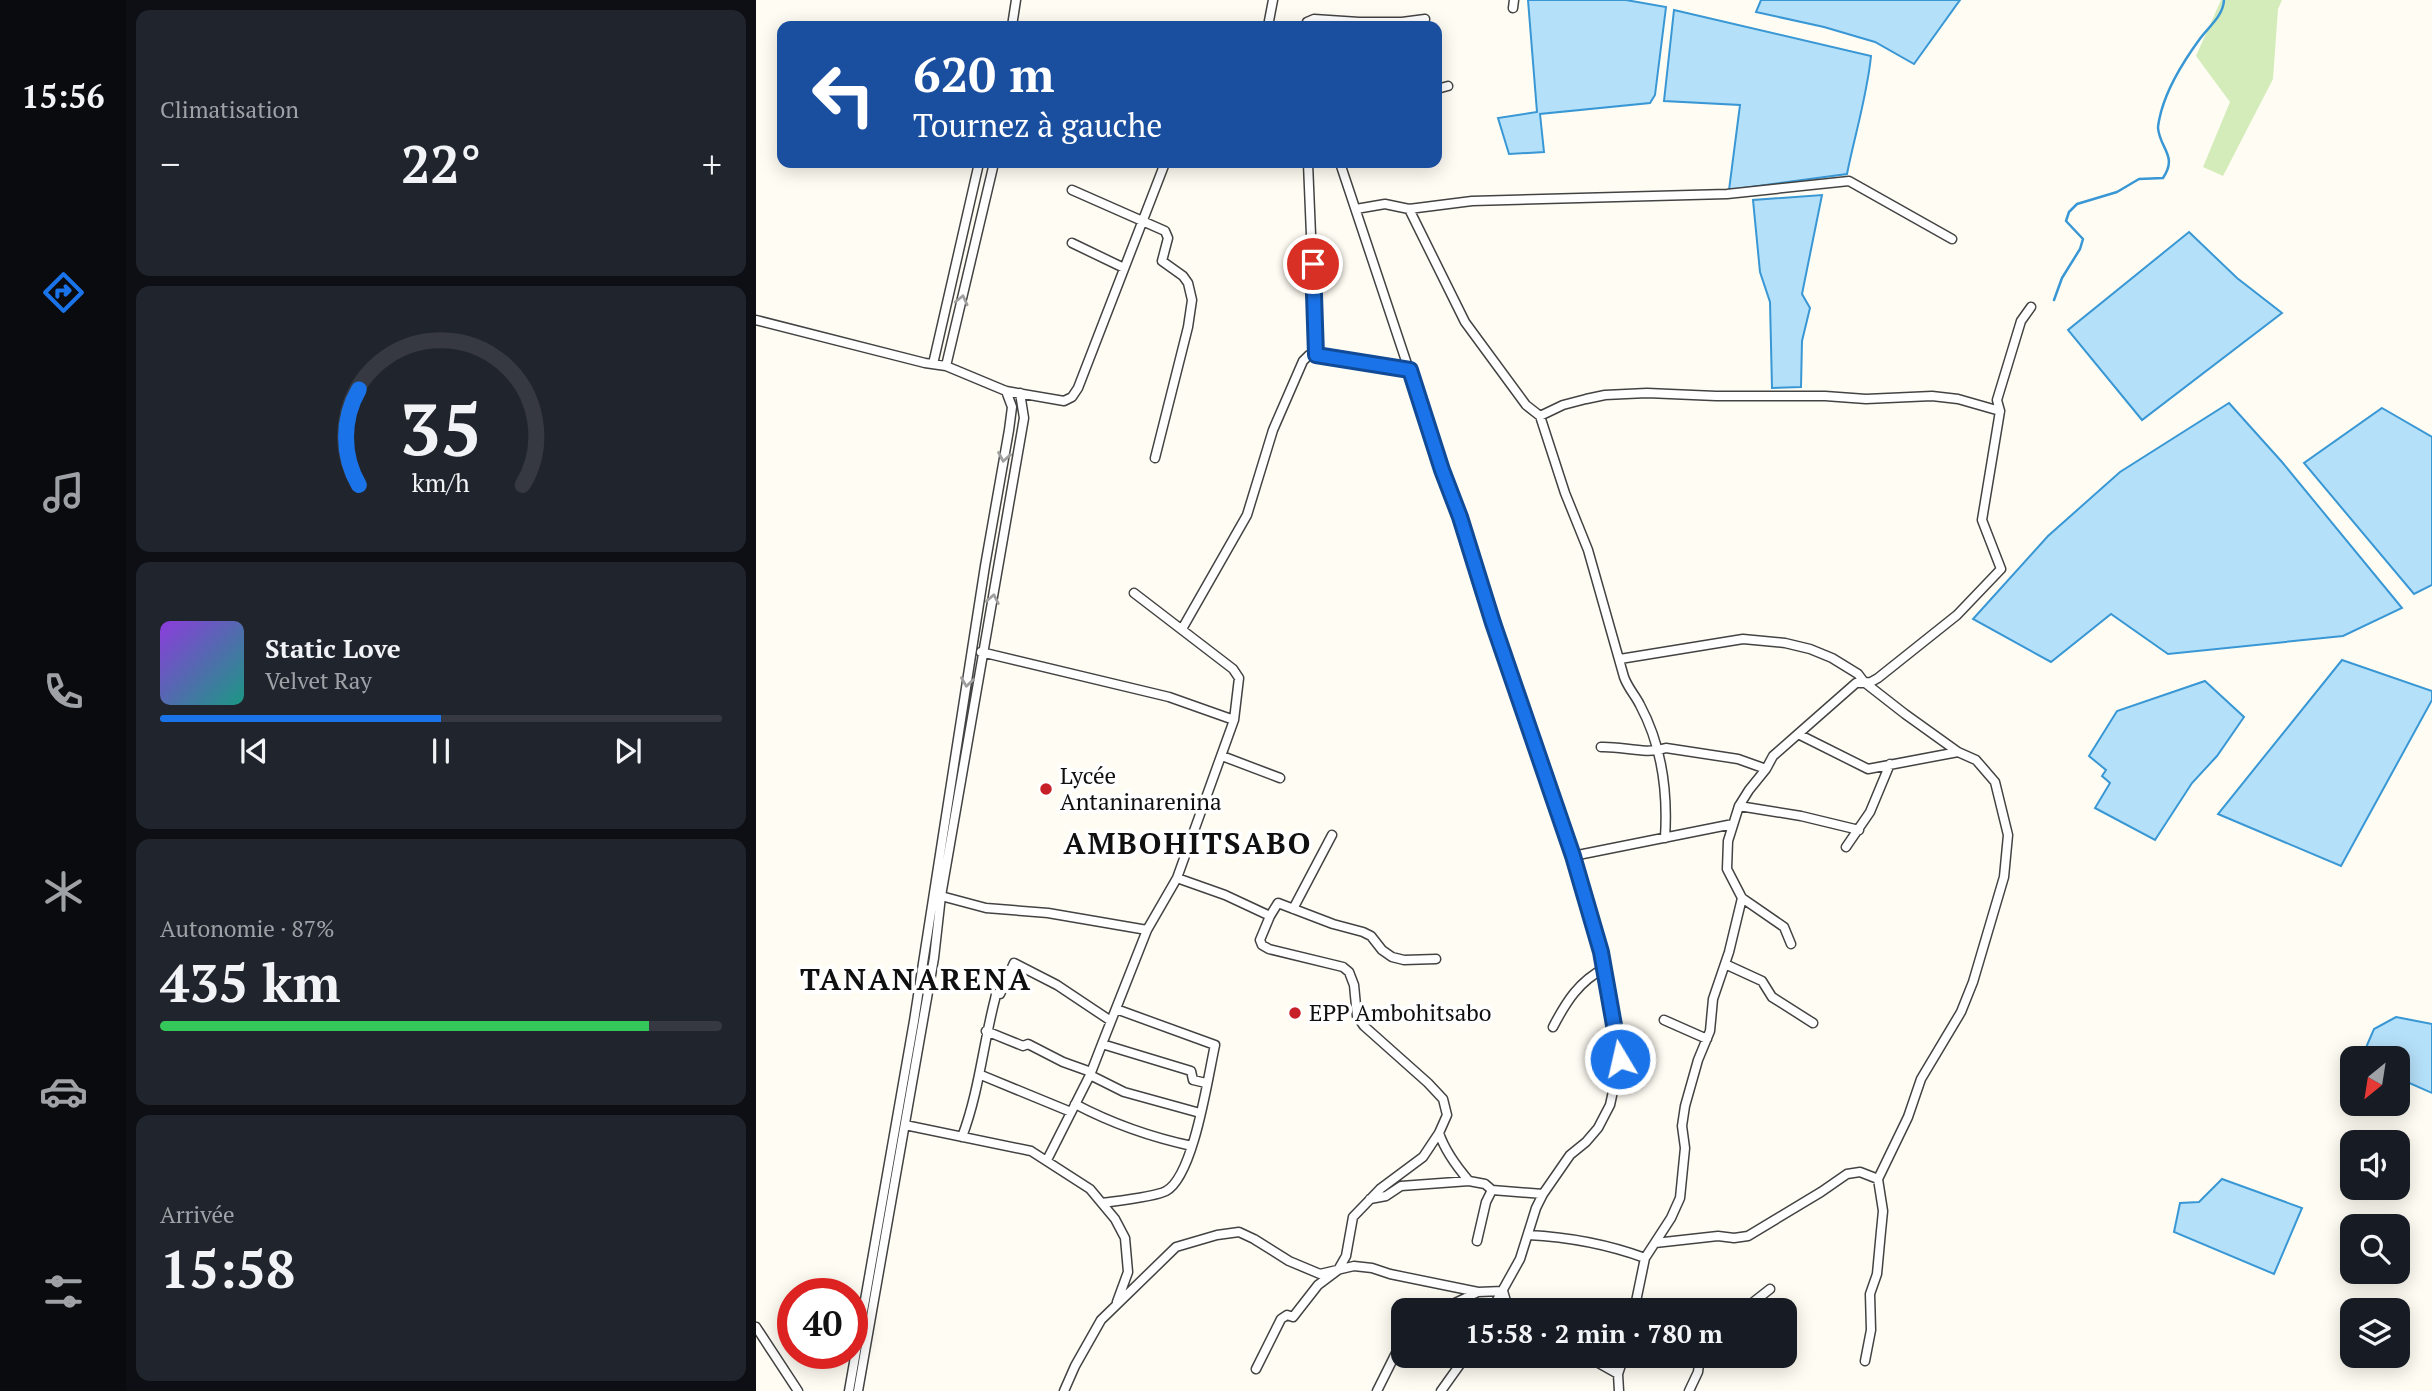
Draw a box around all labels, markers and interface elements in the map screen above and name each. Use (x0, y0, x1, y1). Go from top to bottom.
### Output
text: 620 m (913, 41, 1055, 106)
icon: left (798, 49, 889, 140)
text: 15:56 (21, 75, 105, 117)
text: Climatisation (160, 94, 299, 125)
text: Tournez à gauche (913, 104, 1162, 146)
text: 22° (401, 129, 481, 198)
text: − (160, 139, 180, 189)
text: + (702, 139, 722, 189)
pin (1283, 234, 1343, 294)
icon: arrive (1294, 245, 1332, 283)
icon: directions (39, 268, 88, 317)
one-way arrow (953, 294, 968, 306)
text: 35 (400, 380, 482, 477)
one-way arrow (997, 451, 1012, 463)
text: km/h (412, 466, 470, 499)
icon: music (39, 468, 88, 517)
one-way arrow (985, 593, 1000, 605)
text: Static Love (265, 631, 401, 665)
text: Velvet Ray (265, 665, 372, 696)
icon: phone (39, 667, 88, 716)
one-way arrow (960, 676, 975, 688)
icon: previous (235, 732, 273, 770)
icon: pause (422, 732, 460, 770)
icon: next (609, 732, 647, 770)
place label: Lycée Antaninarenina (1060, 760, 1222, 817)
marker: Lycée Antaninarenina (1038, 781, 1054, 797)
district label: AMBOHITSABO (1064, 823, 1312, 863)
icon: climate (39, 867, 88, 916)
text: Autonomie · 87% (160, 913, 335, 944)
text: 435 km (160, 948, 341, 1017)
district label: TANANARENA (800, 959, 1032, 999)
place label: EPP Ambohitsabo (1309, 997, 1492, 1028)
marker: EPP Ambohitsabo (1287, 1005, 1303, 1021)
position arrow (1583, 1022, 1657, 1096)
north arrow (2340, 1046, 2410, 1116)
map controls (2340, 1046, 2410, 1368)
icon: car (39, 1067, 88, 1116)
button: sound (2340, 1130, 2410, 1200)
text: Arrivée (160, 1199, 235, 1230)
button: search (2340, 1214, 2410, 1284)
text: 15:58 (160, 1234, 295, 1303)
icon: filters (39, 1267, 88, 1316)
speed limit sign: 40 (777, 1278, 868, 1369)
button: layers (2340, 1298, 2410, 1368)
text: 15:58 · 2 min · 780 m (1465, 1316, 1723, 1350)

